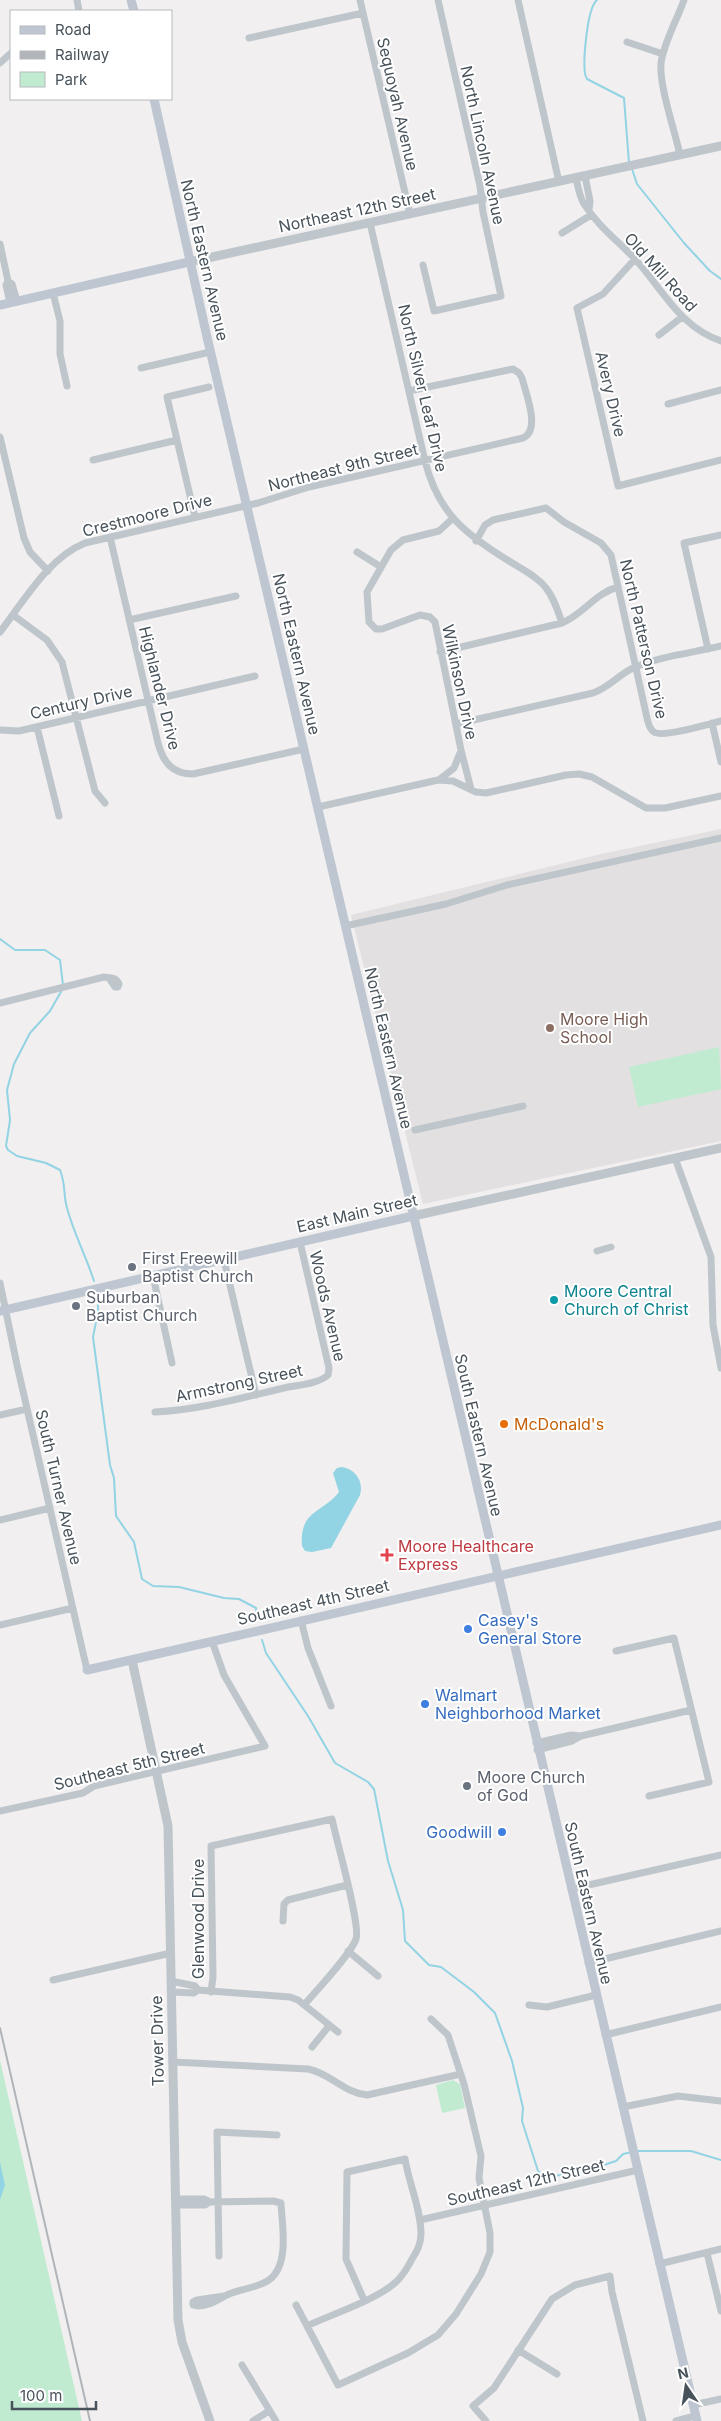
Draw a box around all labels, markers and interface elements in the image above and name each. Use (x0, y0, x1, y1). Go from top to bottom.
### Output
legend (10, 10, 172, 100)
text: Road (55, 20, 91, 39)
street label: Sequoyah Avenue (373, 35, 423, 173)
text: Railway (55, 45, 110, 64)
street label: North Lincoln Avenue (456, 64, 510, 226)
text: Park (55, 70, 88, 89)
street label: North Eastern Avenue (177, 177, 233, 343)
street label: Northeast 12th Street (277, 184, 437, 236)
street label: Old Mill Road (620, 228, 702, 316)
street label: North Silver Leaf Drive (394, 302, 452, 474)
street label: Avery Drive (591, 349, 631, 439)
street label: Northeast 9th Street (266, 439, 420, 495)
street label: Crestmoore Drive (80, 489, 214, 541)
street label: North Patterson Drive (616, 557, 672, 721)
street label: North Eastern Avenue (269, 571, 325, 737)
street label: Wilkinson Drive (438, 623, 482, 741)
street label: Highlander Drive (135, 624, 185, 752)
street label: Century Drive (28, 680, 134, 724)
street label: North Eastern Avenue (361, 965, 417, 1131)
place label: Moore High School (560, 1009, 648, 1047)
marker: Moore High School (544, 1022, 556, 1034)
street label: East Main Street (295, 1189, 419, 1237)
place label: First Freewill Baptist Church (142, 1248, 254, 1286)
street label: Woods Avenue (306, 1249, 350, 1363)
marker: First Freewill Baptist Church (126, 1261, 138, 1273)
place label: Moore Central Church of Christ (564, 1281, 688, 1319)
place label: Suburban Baptist Church (86, 1287, 198, 1325)
marker: Moore Central Church of Christ (548, 1294, 560, 1306)
marker: Suburban Baptist Church (70, 1300, 82, 1312)
street label: South Eastern Avenue (451, 1352, 507, 1518)
street label: Armstrong Street (174, 1360, 304, 1406)
street label: South Turner Avenue (31, 1407, 87, 1567)
place label: McDonald's (514, 1414, 604, 1434)
marker: McDonald's (498, 1418, 510, 1430)
place label: Moore Healthcare Express (398, 1536, 534, 1574)
marker: Moore Healthcare Express (380, 1548, 394, 1562)
street label: Southeast 4th Street (235, 1575, 391, 1629)
place label: Casey's General Store (478, 1610, 581, 1648)
marker: Casey's General Store (462, 1623, 474, 1635)
place label: Walmart Neighborhood Market (435, 1685, 601, 1723)
marker: Walmart Neighborhood Market (419, 1698, 431, 1710)
street label: Southeast 5th Street (52, 1738, 206, 1794)
place label: Moore Church of God (477, 1767, 585, 1805)
marker: Moore Church of God (461, 1780, 473, 1792)
street label: South Eastern Avenue (561, 1820, 617, 1986)
place label: Goodwill (426, 1822, 492, 1842)
marker: Goodwill (496, 1826, 508, 1838)
street label: Glenwood Drive (188, 1859, 208, 1979)
street label: Tower Drive (146, 1995, 168, 2087)
street label: Southeast 12th Street (445, 2154, 607, 2210)
north arrow (661, 2361, 711, 2411)
text: N (676, 2363, 690, 2382)
scale bar (12, 2378, 96, 2410)
text: 100 m (20, 2386, 62, 2405)

